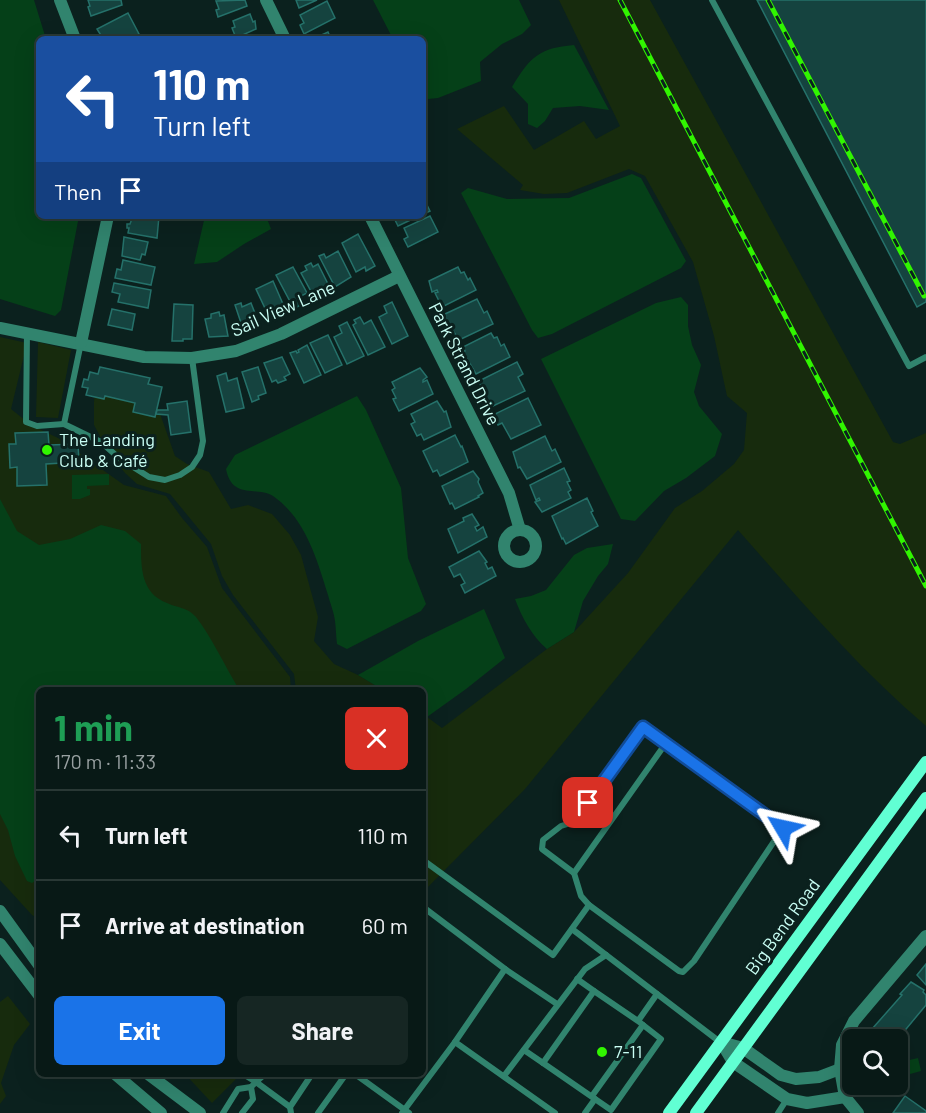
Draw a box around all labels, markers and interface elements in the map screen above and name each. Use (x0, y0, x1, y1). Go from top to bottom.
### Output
text: 110 m (153, 58, 250, 108)
icon: left (54, 60, 132, 138)
text: Turn left (153, 109, 251, 141)
icon: arrive (114, 174, 147, 207)
text: Then (54, 178, 102, 204)
street label: Sail View Lane (227, 275, 338, 341)
street label: Park Strand Drive (424, 298, 505, 429)
place label: The Landing Club & Café (59, 428, 155, 471)
marker: The Landing Club & Café (40, 443, 54, 457)
text: 1 min (54, 705, 133, 748)
button: close (345, 707, 408, 770)
text: 170 m · 11:33 (54, 749, 156, 773)
pin (562, 777, 613, 828)
icon: arrive (571, 786, 604, 819)
position arrow (751, 796, 815, 860)
icon: left (54, 819, 87, 852)
text: Turn left (105, 822, 188, 848)
text: 110 m (358, 822, 408, 848)
street label: Big Bend Road (740, 874, 824, 979)
icon: arrive (54, 909, 87, 942)
text: Arrive at destination (105, 912, 304, 938)
text: 60 m (362, 912, 408, 938)
button: Exit (54, 996, 225, 1065)
button: Share (237, 996, 408, 1065)
map controls (842, 1029, 908, 1095)
button: search (842, 1029, 908, 1095)
place label: 7-11 (614, 1040, 642, 1062)
marker: 7-11 (595, 1045, 609, 1059)

